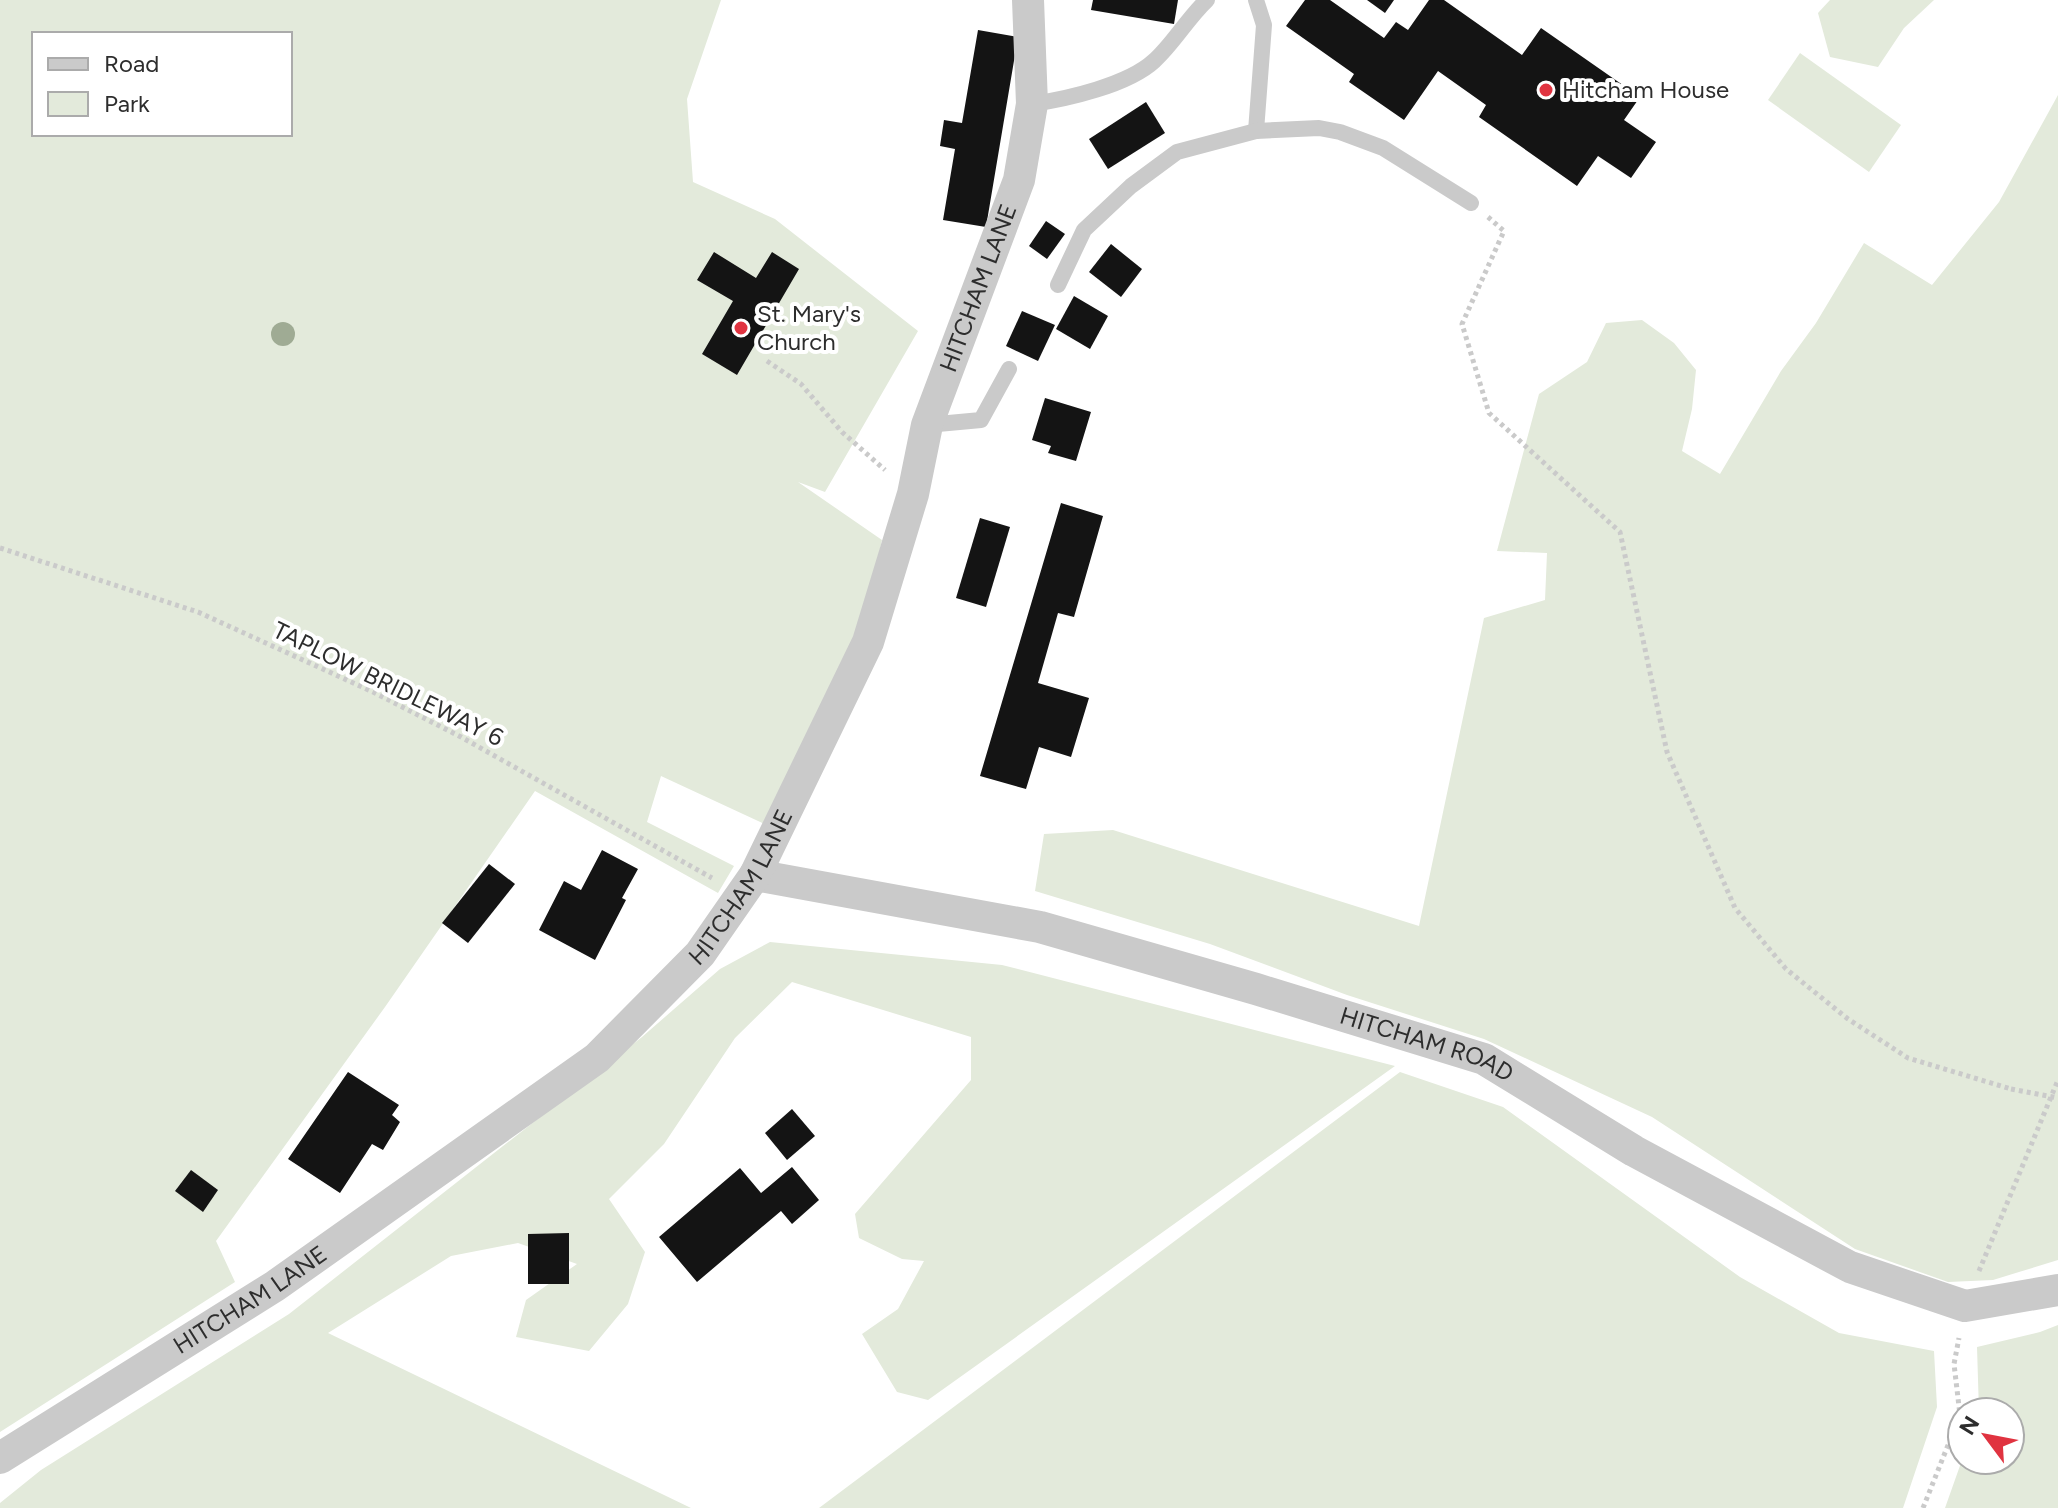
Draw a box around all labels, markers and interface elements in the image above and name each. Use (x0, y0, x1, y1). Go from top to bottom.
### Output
legend (32, 32, 292, 136)
text: Road (104, 49, 159, 78)
place label: Hitcham House (1562, 75, 1729, 104)
marker: Hitcham House (1537, 81, 1555, 99)
text: Park (104, 89, 150, 118)
street label: HITCHAM LANE (933, 200, 1023, 376)
place label: St. Mary's Church (757, 299, 861, 356)
marker: St. Mary's Church (732, 319, 750, 337)
street label: TAPLOW BRIDLEWAY 6 (268, 615, 508, 752)
street label: HITCHAM LANE (682, 805, 799, 971)
street label: HITCHAM ROAD (1337, 1001, 1519, 1088)
street label: HITCHAM LANE (168, 1239, 332, 1360)
north arrow (1946, 1396, 2026, 1476)
text: N (1954, 1411, 1985, 1440)

